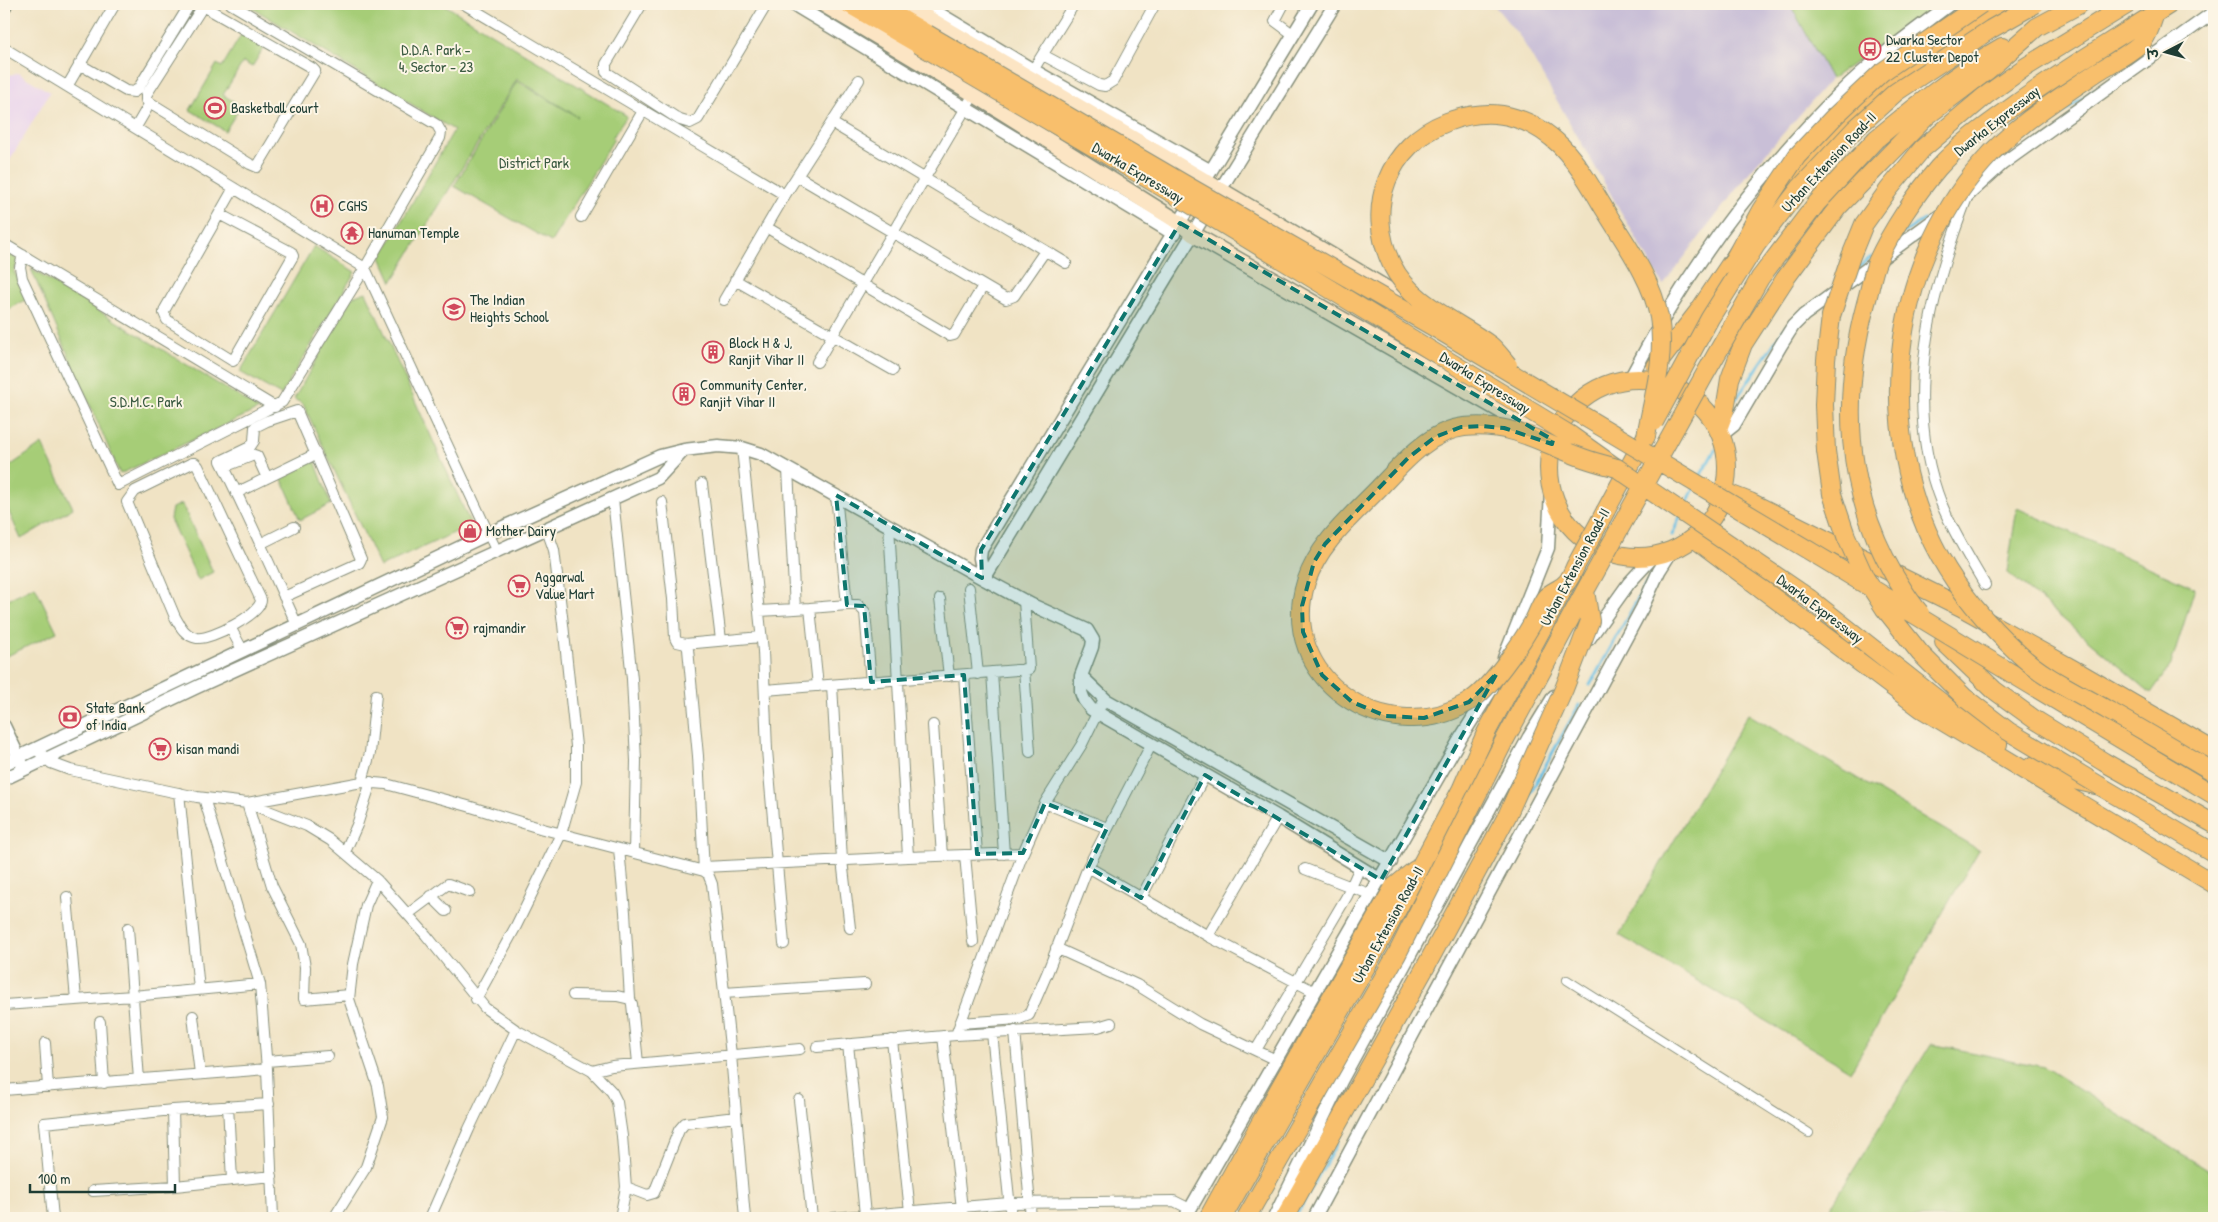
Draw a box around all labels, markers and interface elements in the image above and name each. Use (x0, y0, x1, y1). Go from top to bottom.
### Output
north arrow (2140, 28, 2190, 78)
place label: Dwarka Sector 22 Cluster Depot (1886, 29, 1979, 67)
bus stop icon: Dwarka Sector 22 Cluster Depot (1858, 37, 1882, 61)
park label: D.D.A. Park - 4, Sector - 23 (399, 39, 474, 77)
text: उ (2142, 46, 2163, 61)
street label: Dwarka Expressway (1949, 80, 2044, 161)
sports icon: Basketball court (203, 96, 227, 120)
place label: Basketball court (231, 97, 319, 118)
street label: Urban Extension Road-II (1776, 107, 1881, 217)
street label: Dwarka Expressway (1088, 137, 1188, 208)
park label: District Park (499, 152, 569, 173)
hospital icon: CGHS (310, 194, 334, 218)
place label: CGHS (338, 195, 367, 216)
temple icon: Hanuman Temple (340, 221, 364, 245)
place label: Hanuman Temple (368, 222, 460, 243)
place label: The Indian Heights School (470, 289, 549, 327)
school or university icon: The Indian Heights School (442, 297, 466, 321)
place label: Block H & J, Ranjit Vihar II (729, 332, 804, 370)
building icon: Block H & J, Ranjit Vihar II (701, 340, 725, 364)
street label: Dwarka Expressway (1436, 346, 1535, 419)
place label: Community Center, Ranjit Vihar II (700, 374, 807, 412)
building icon: Community Center, Ranjit Vihar II (672, 382, 696, 406)
park label: S.D.M.C. Park (110, 391, 182, 412)
street label: Urban Extension Road-II (1535, 504, 1615, 629)
shop icon: Mother Dairy (458, 519, 482, 543)
place label: Mother Dairy (486, 520, 556, 541)
place label: Aggarwal Value Mart (535, 566, 595, 604)
street label: Dwarka Expressway (1773, 569, 1868, 648)
supermarket icon: Aggarwal Value Mart (507, 574, 531, 598)
supermarket icon: rajmandir (445, 616, 469, 640)
place label: rajmandir (473, 617, 526, 638)
place label: State Bank of India (86, 697, 145, 735)
bank icon: State Bank of India (58, 705, 82, 729)
supermarket icon: kisan mandi (148, 737, 172, 761)
place label: kisan mandi (176, 738, 240, 759)
street label: Urban Extension Road-II (1347, 863, 1428, 987)
scale bar (30, 1162, 175, 1194)
text: 100 m (38, 1168, 71, 1189)

